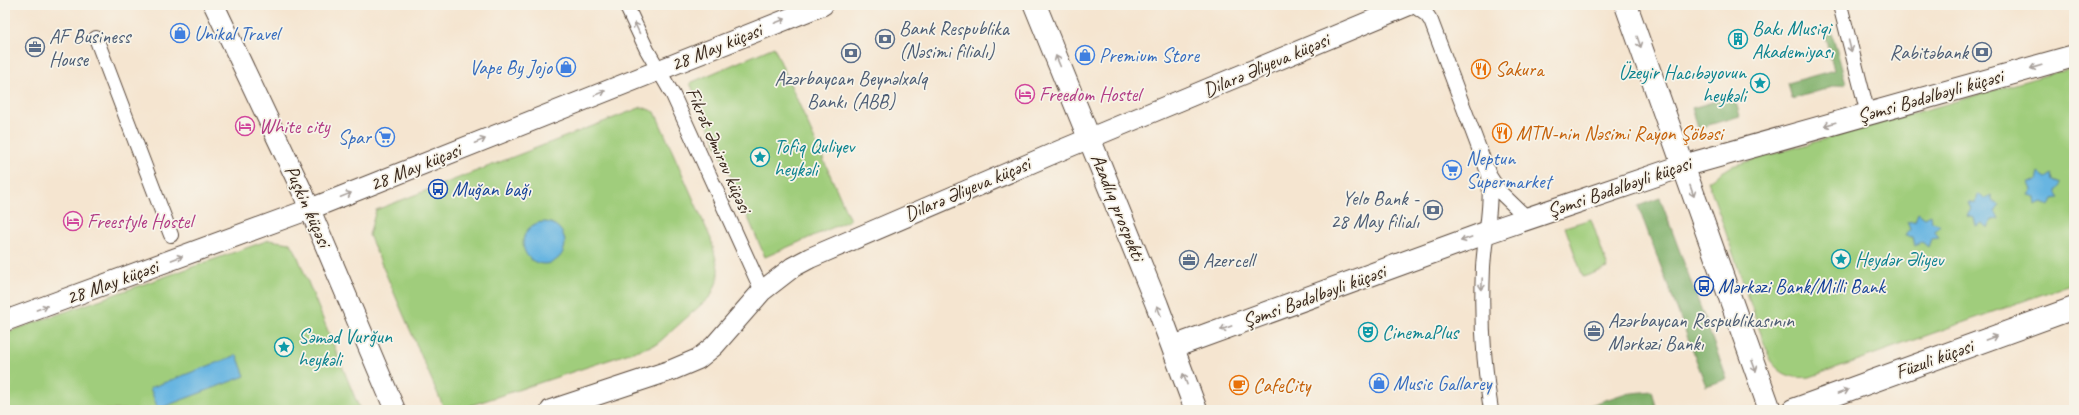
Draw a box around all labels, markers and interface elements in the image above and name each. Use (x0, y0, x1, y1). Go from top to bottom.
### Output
place label: Bank Respublika (Nəsimi filialı) (899, 16, 1011, 64)
place label: Bakı Musiqi Akademiyası (1752, 16, 1835, 64)
street label: 28 May küçəsi (667, 17, 767, 77)
one-way arrow (774, 17, 786, 25)
place label: Unikal Travel (194, 21, 283, 46)
shop icon: Unikal Travel (169, 22, 191, 44)
one-way arrow (633, 22, 640, 34)
place label: AF Business House (49, 24, 132, 72)
street label: Dilarə Əliyeva küçəsi (1199, 26, 1335, 103)
bank icon: Bank Respublika (Nəsimi filialı) (874, 28, 896, 50)
building icon: Bakı Musiqi Akademiyası (1727, 28, 1749, 50)
one-way arrow (1635, 35, 1643, 47)
office icon: AF Business House (24, 36, 46, 58)
one-way arrow (1847, 39, 1854, 52)
place label: Rabitəbank (1890, 40, 1970, 65)
bank icon: Rabitəbank (1971, 41, 1993, 63)
bank icon: Azərbaycan Beynəlxalq Bankı (ABB) (840, 42, 862, 64)
place label: Premium Store (1099, 43, 1200, 68)
shop icon: Premium Store (1074, 44, 1096, 66)
place label: Vape By Jojo (469, 55, 553, 80)
one-way arrow (1054, 55, 1061, 67)
shop icon: Vape By Jojo (555, 56, 577, 78)
place label: Sakura (1495, 57, 1545, 82)
restaurant icon: Sakura (1470, 58, 1492, 80)
place label: Üzeyir Hacıbəyovun heykəli (1619, 60, 1748, 108)
street label: Şəmsi Bədəlbəyli küçəsi (1854, 63, 2008, 129)
one-way arrow (2030, 64, 2043, 71)
place label: Azərbaycan Beynəlxalq Bankı (ABB) (775, 66, 929, 114)
place icon: Üzeyir Hacıbəyovun heykəli (1749, 72, 1771, 94)
place label: Freedom Hostel (1039, 82, 1144, 107)
street label: Fikrət Əmirov küçəsi (680, 83, 759, 219)
hotel icon: Freedom Hostel (1014, 83, 1036, 105)
one-way arrow (594, 89, 606, 96)
place label: White city (259, 114, 331, 139)
hotel icon: White city (234, 115, 256, 137)
place label: MTN-nin Nəsimi Rayon Şöbəsi (1516, 121, 1725, 146)
one-way arrow (1824, 121, 1837, 128)
restaurant icon: MTN-nin Nəsimi Rayon Şöbəsi (1491, 122, 1513, 144)
place label: Spar (338, 125, 373, 150)
supermarket icon: Spar (374, 126, 396, 148)
place label: Tofiq Quliyev heykəli (774, 134, 857, 182)
street label: 28 May küçəsi (366, 137, 466, 197)
one-way arrow (473, 137, 485, 145)
place icon: Tofiq Quliyev heykəli (749, 146, 771, 168)
place label: Neptun Supermarket (1466, 146, 1554, 194)
street label: Dilarə Əliyeva küçəsi (900, 150, 1036, 227)
street label: Azadlıq prospekti (1085, 150, 1152, 266)
street label: Şəmsi Bədəlbəyli küçəsi (1544, 150, 1696, 223)
supermarket icon: Neptun Supermarket (1441, 159, 1463, 181)
street label: Puşkin küçəsi (279, 161, 338, 253)
place label: Muğan bağı (452, 177, 532, 202)
bus stop icon: Muğan bağı (427, 178, 449, 200)
one-way arrow (1688, 184, 1696, 196)
place label: Yelo Bank - 28 May filialı (1330, 186, 1420, 234)
one-way arrow (340, 190, 352, 198)
bank icon: Yelo Bank - 28 May filialı (1422, 199, 1444, 221)
place label: Freestyle Hostel (87, 209, 196, 234)
hotel icon: Freestyle Hostel (62, 210, 84, 232)
one-way arrow (1460, 236, 1472, 244)
place label: Heydər Əliyev (1855, 247, 1945, 272)
place label: Azercell (1203, 248, 1258, 273)
place icon: Heydər Əliyev (1830, 248, 1852, 270)
office icon: Azercell (1178, 249, 1200, 271)
street label: 28 May küçəsi (63, 253, 164, 310)
one-way arrow (170, 254, 182, 262)
street label: Şəmsi Bədəlbəyli küçəsi (1239, 258, 1391, 333)
place label: Mərkəzi Bank/Milli Bank (1718, 274, 1886, 299)
bus stop icon: Mərkəzi Bank/Milli Bank (1693, 275, 1715, 297)
one-way arrow (1479, 277, 1486, 290)
one-way arrow (35, 303, 47, 311)
one-way arrow (1155, 305, 1163, 317)
place label: Azərbaycan Respublikasının Mərkəzi Bankı (1608, 308, 1795, 356)
place label: CinemaPlus (1382, 320, 1460, 345)
office icon: Azərbaycan Respublikasının Mərkəzi Bankı (1583, 320, 1605, 342)
theatre icon: CinemaPlus (1357, 321, 1379, 343)
place label: Səməd Vurğun heykəli (298, 324, 393, 372)
one-way arrow (1220, 325, 1232, 333)
street label: Füzuli küçəsi (1892, 333, 1978, 385)
one-way arrow (1985, 333, 1997, 341)
place icon: Səməd Vurğun heykəli (273, 336, 295, 358)
one-way arrow (1751, 359, 1758, 372)
place label: Music Gallarey (1393, 371, 1493, 396)
shop icon: Music Gallarey (1368, 372, 1390, 394)
one-way arrow (1180, 373, 1188, 385)
place label: CafeCity (1253, 373, 1313, 398)
cafe icon: CafeCity (1228, 374, 1250, 396)
one-way arrow (1837, 387, 1849, 395)

